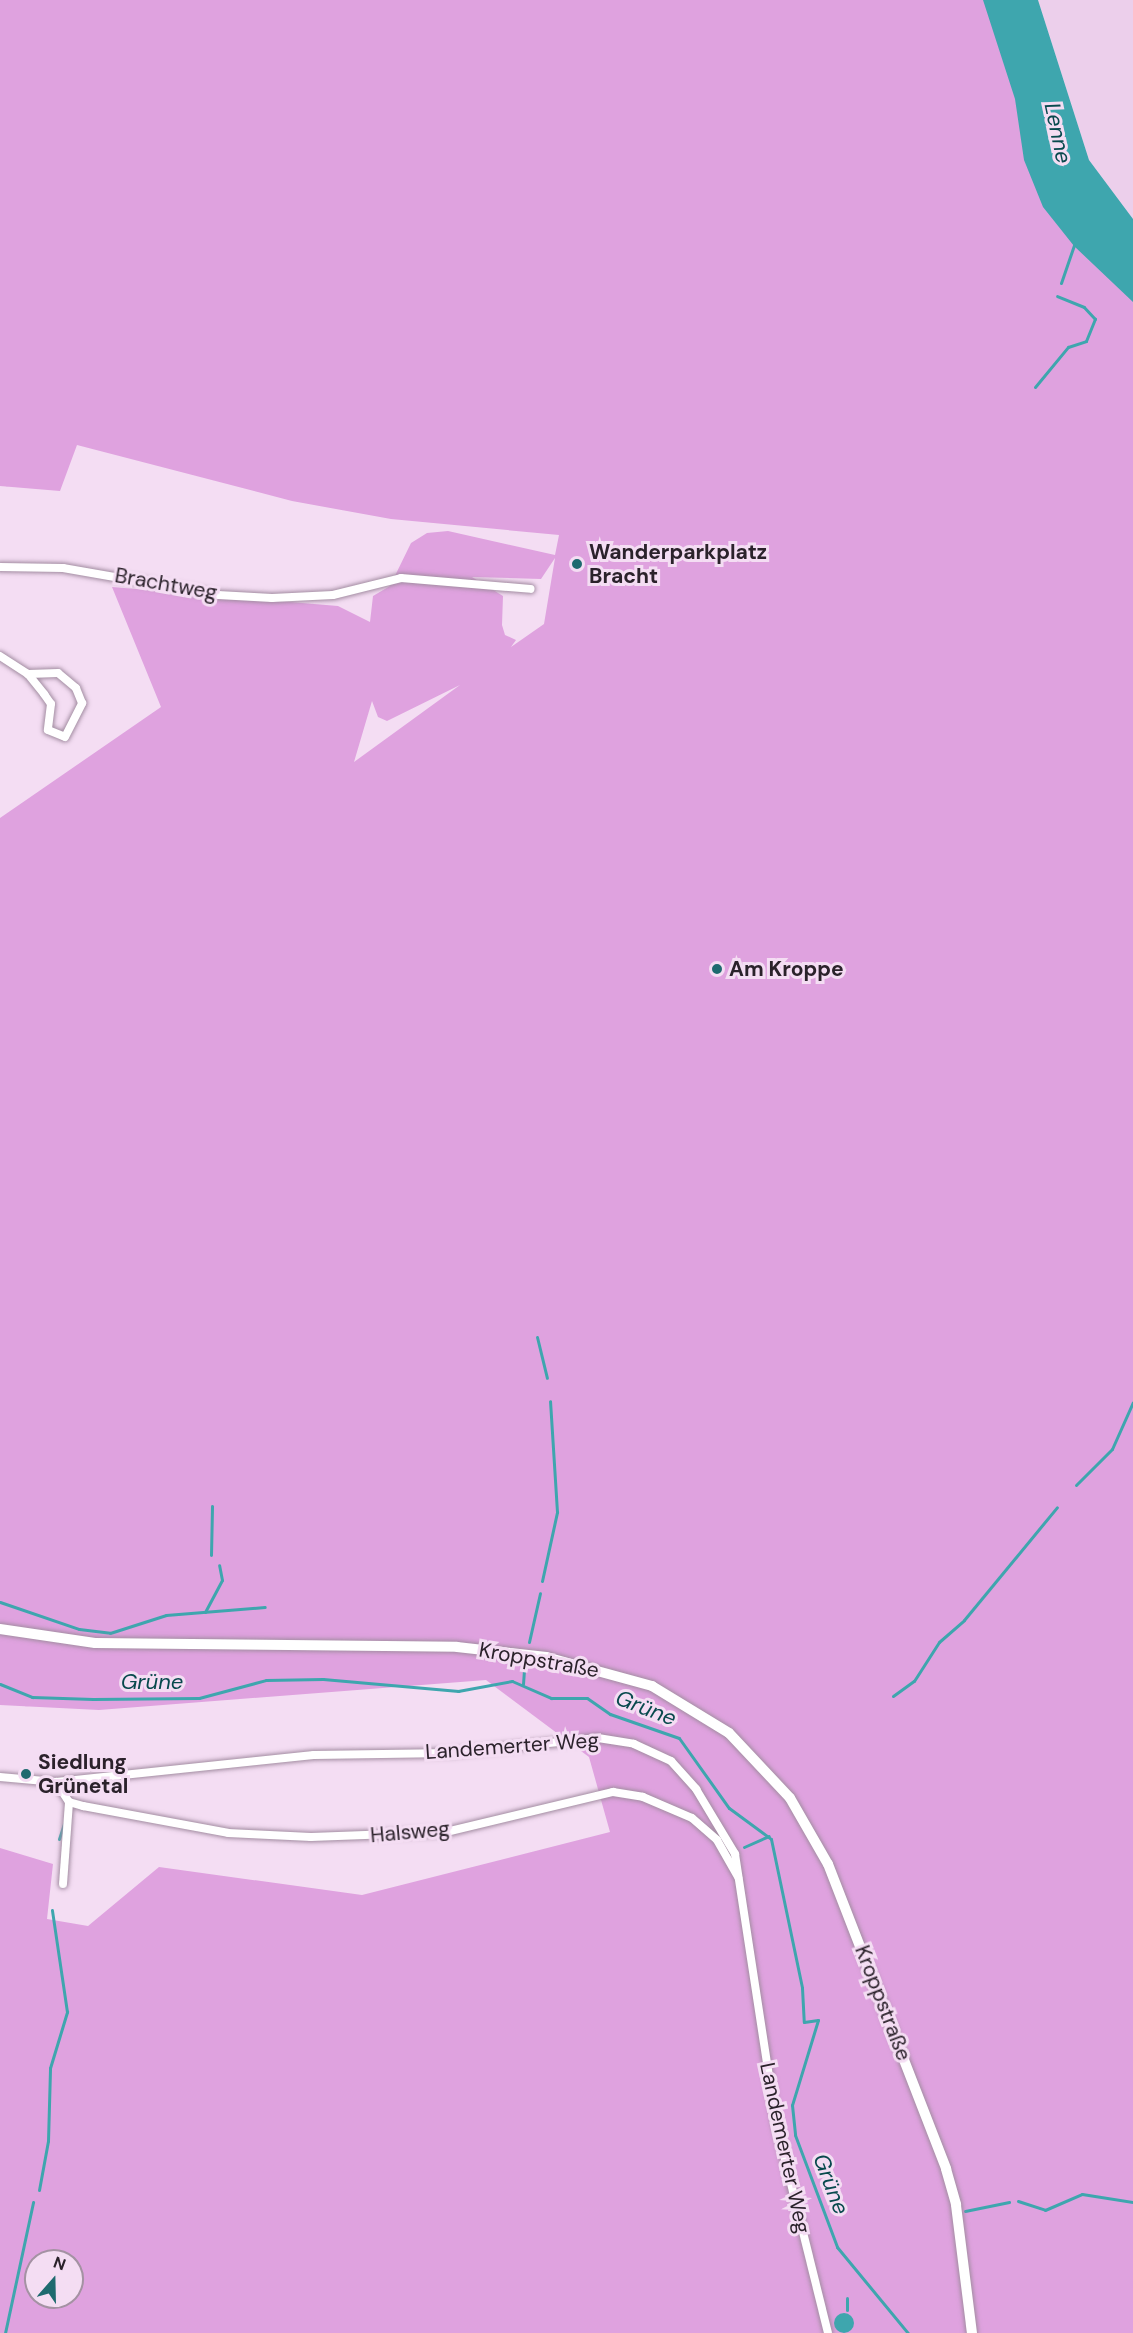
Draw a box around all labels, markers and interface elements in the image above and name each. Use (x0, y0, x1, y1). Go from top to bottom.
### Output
water label: Lenne (1039, 100, 1077, 166)
place label: Wanderparkplatz Bracht (589, 539, 767, 589)
marker: Wanderparkplatz Bracht (570, 557, 584, 571)
street label: Brachtweg (113, 563, 219, 605)
place label: Am Kroppe (729, 956, 844, 982)
marker: Am Kroppe (710, 962, 724, 976)
street label: Kroppstraße (477, 1637, 601, 1683)
water label: Grüne (121, 1669, 183, 1695)
water label: Grüne (612, 1684, 680, 1732)
street label: Landemerter Weg (424, 1727, 600, 1765)
place label: Siedlung Grünetal (38, 1749, 128, 1799)
marker: Siedlung Grünetal (19, 1767, 33, 1781)
street label: Halsweg (369, 1816, 451, 1848)
street label: Kroppstraße (849, 1942, 917, 2064)
street label: Landemerter Weg (755, 2060, 815, 2236)
water label: Grüne (807, 2150, 855, 2218)
north arrow (24, 2249, 84, 2309)
text: N (51, 2252, 69, 2275)

